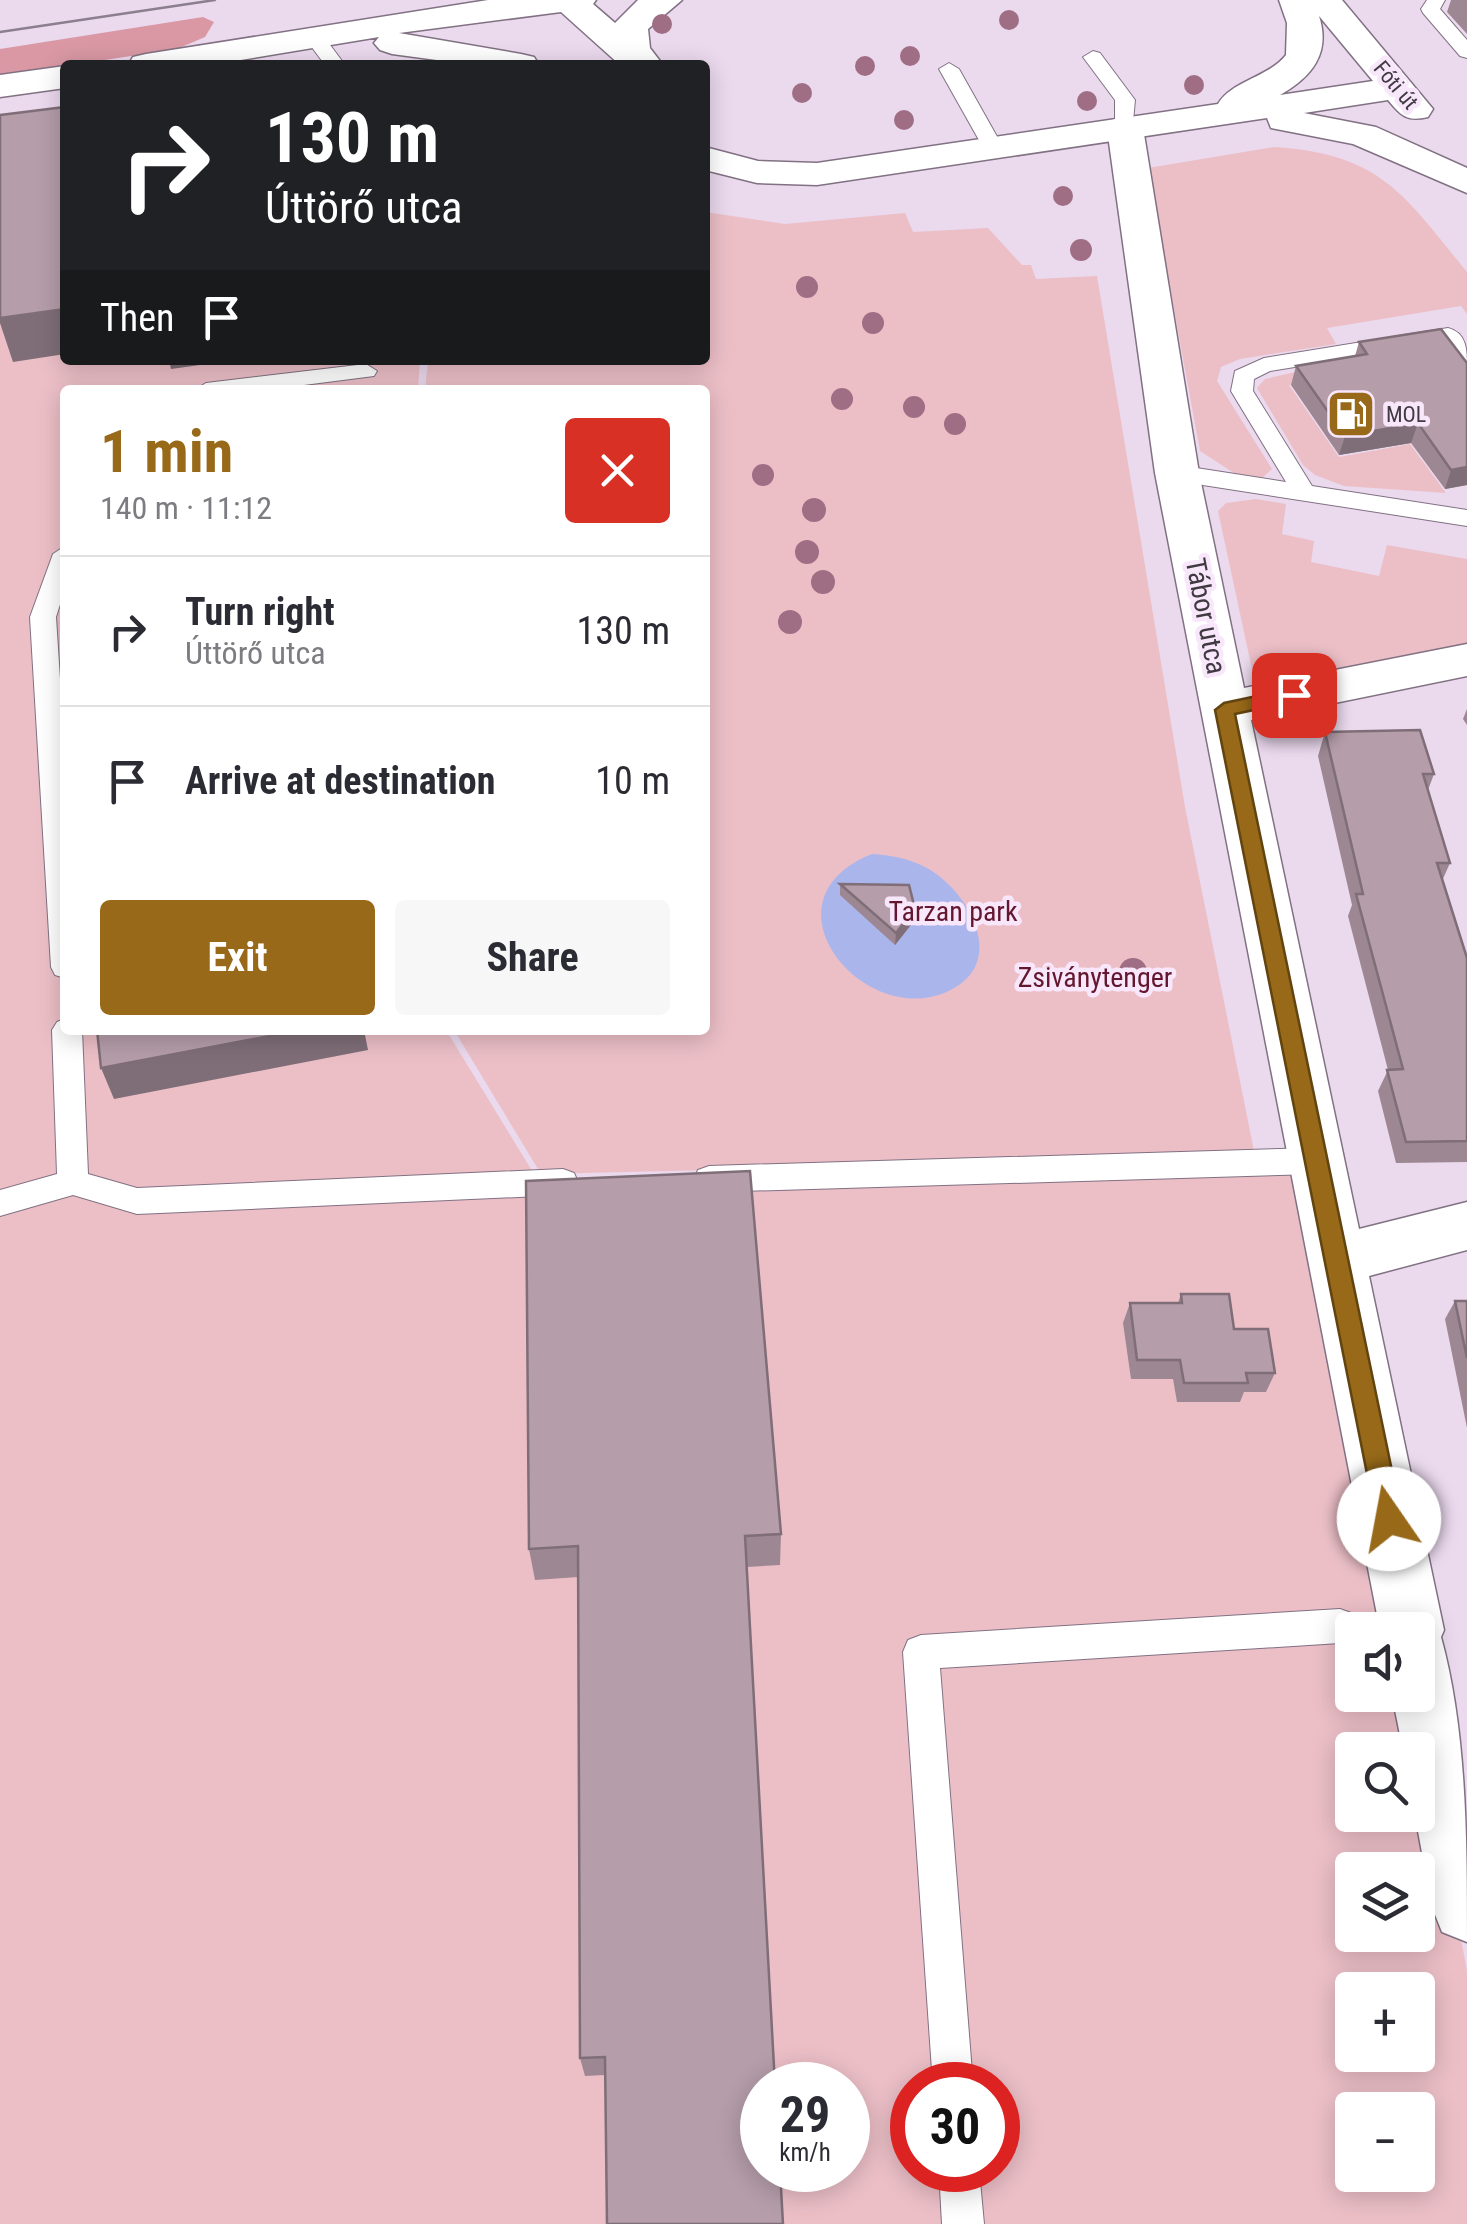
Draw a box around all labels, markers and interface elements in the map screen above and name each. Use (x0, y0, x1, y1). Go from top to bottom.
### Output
street label: Fóti út (1369, 56, 1423, 114)
text: 130 m (265, 97, 439, 179)
icon: right (100, 100, 230, 230)
text: Úttörő utca (265, 181, 463, 234)
icon: arrive (194, 290, 249, 345)
text: Then (100, 296, 174, 340)
fuel station icon: MOL (1325, 388, 1377, 440)
place label: MOL (1386, 402, 1426, 427)
text: 1 min (100, 416, 233, 487)
button: close (565, 418, 670, 523)
text: 140 m · 11:12 (100, 489, 272, 527)
street label: Tábor utca (1179, 555, 1233, 677)
text: Turn right (185, 590, 335, 634)
icon: right (100, 604, 155, 659)
text: 130 m (576, 609, 670, 653)
text: Úttörő utca (185, 634, 326, 672)
pin (1252, 653, 1337, 738)
icon: arrive (1267, 668, 1322, 723)
icon: arrive (100, 754, 155, 809)
text: Arrive at destination (185, 759, 495, 803)
text: 10 m (595, 759, 670, 803)
park label: Tarzan park (888, 895, 1018, 928)
button: Exit (100, 900, 375, 1015)
button: Share (395, 900, 670, 1015)
park label: Zsiványtenger (1018, 961, 1172, 994)
position arrow (1337, 1467, 1441, 1571)
map controls (1335, 1612, 1435, 2192)
button: sound (1335, 1612, 1435, 1712)
button: search (1335, 1732, 1435, 1832)
button: layers (1335, 1852, 1435, 1952)
button: + (1335, 1972, 1435, 2072)
speed limit sign: 30 (890, 2062, 1020, 2192)
text: 29 (780, 2086, 830, 2144)
button: − (1335, 2092, 1435, 2192)
text: km/h (779, 2138, 831, 2167)

